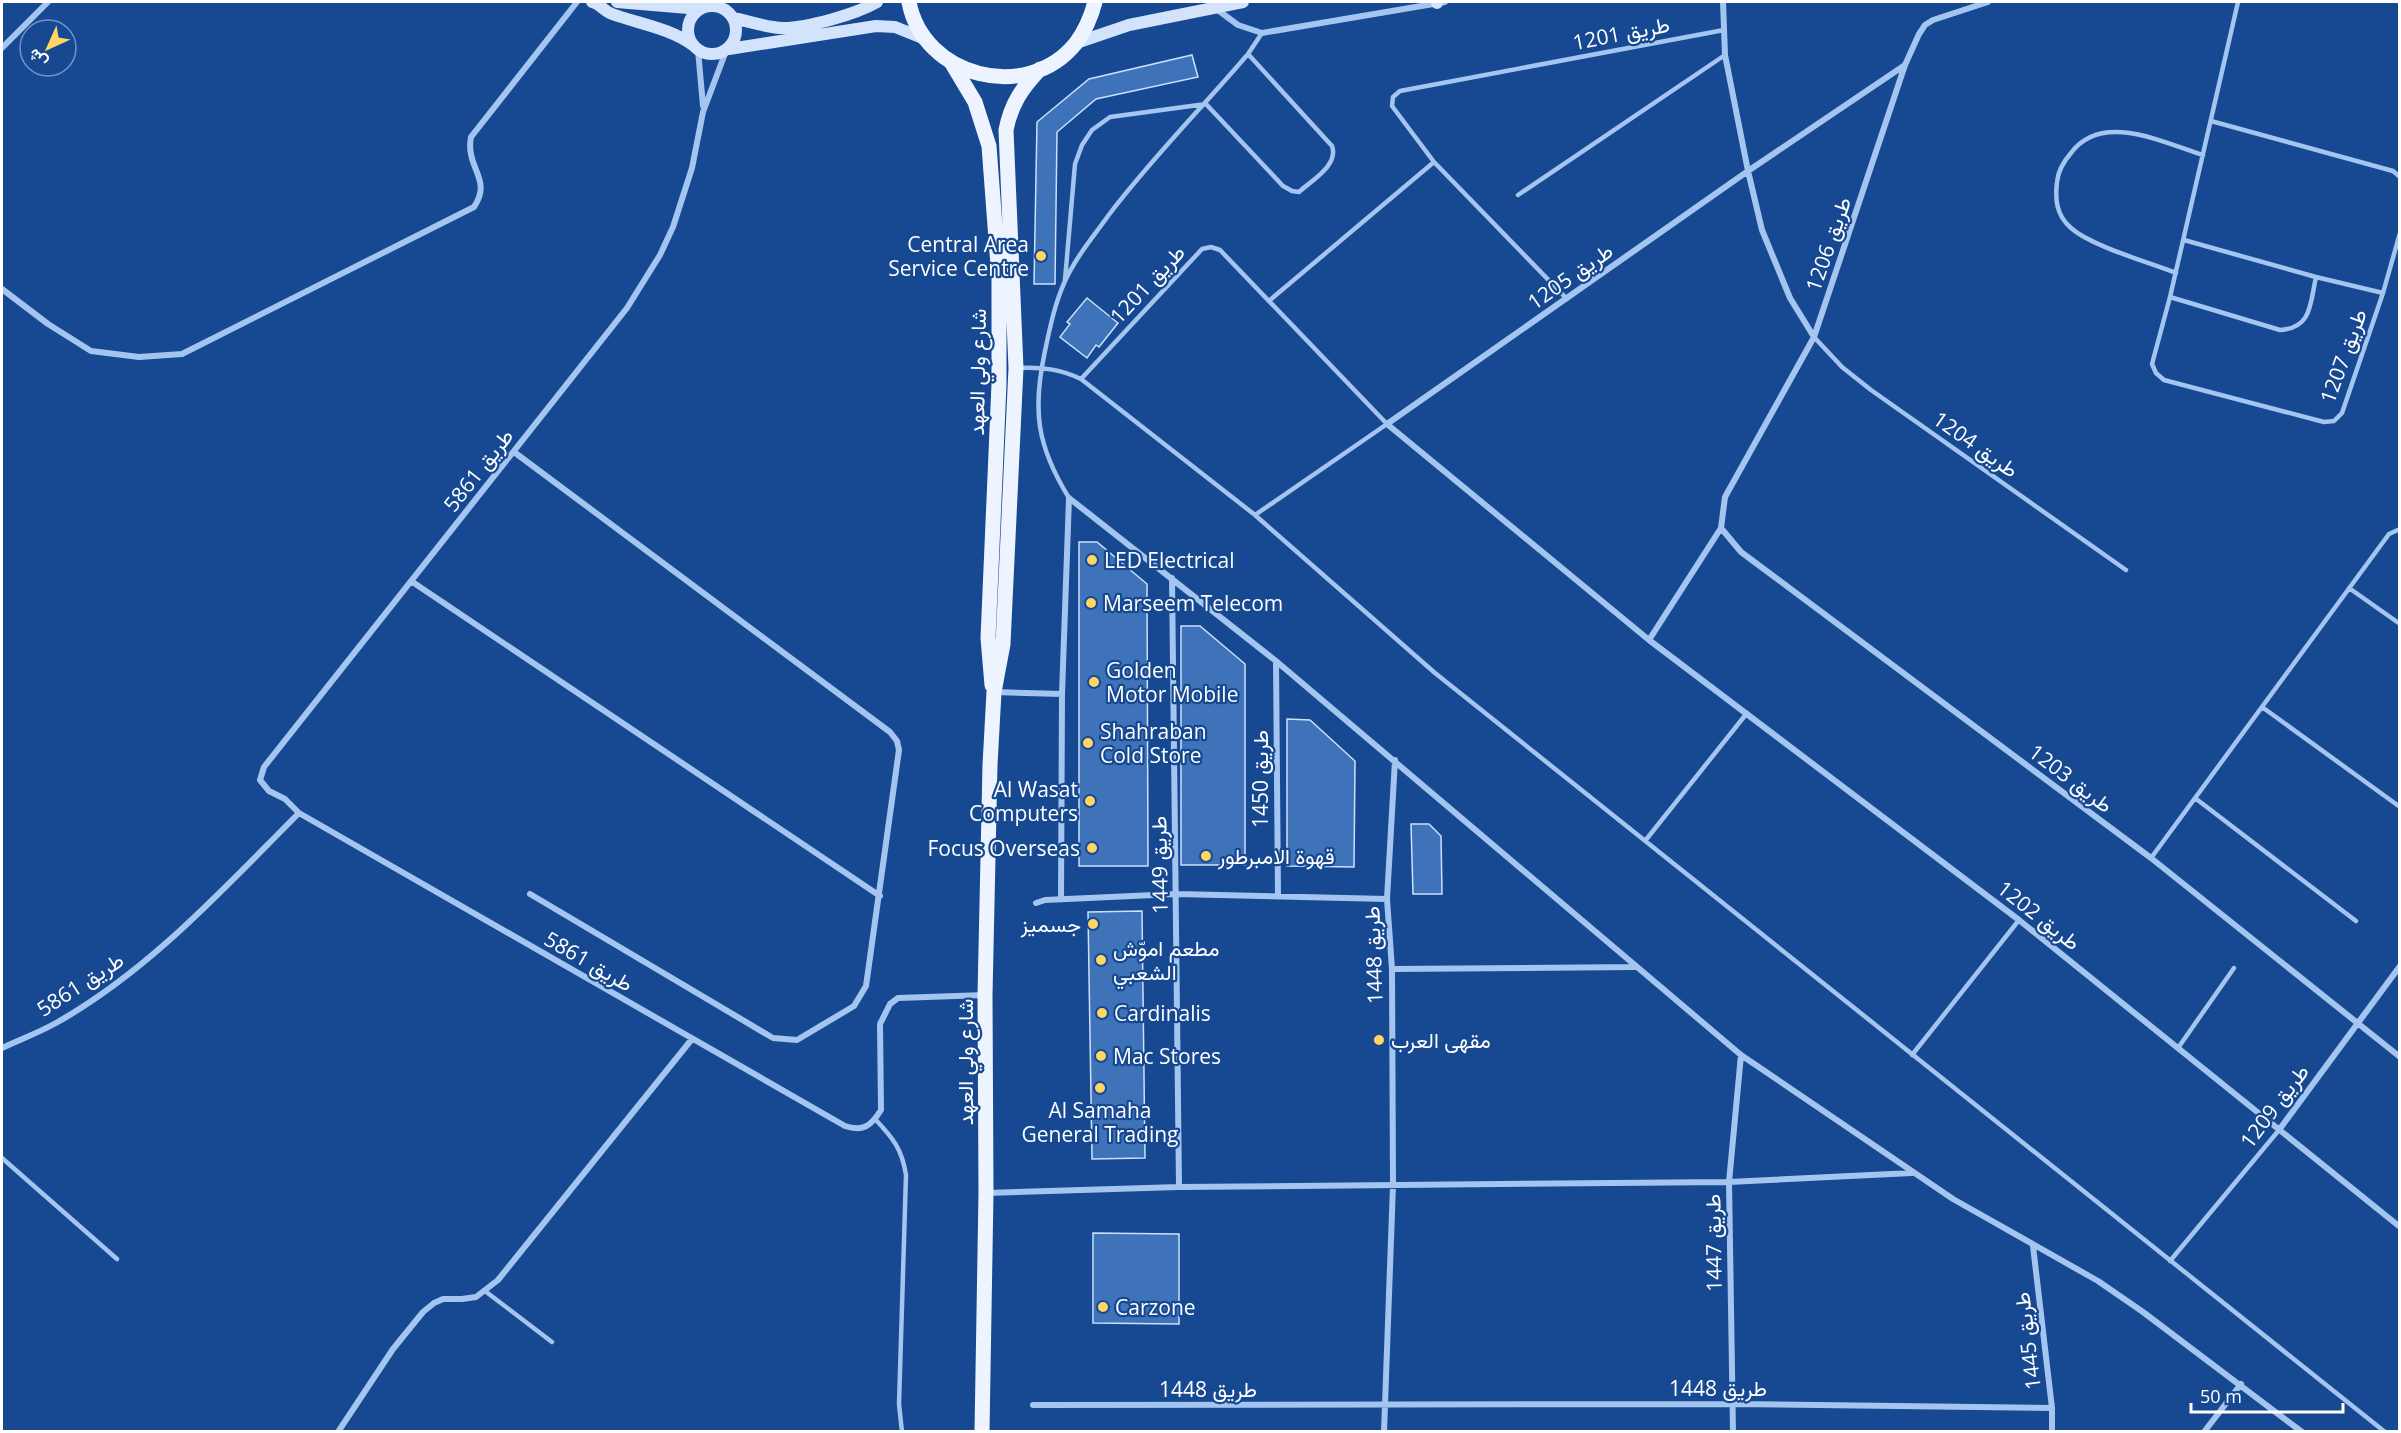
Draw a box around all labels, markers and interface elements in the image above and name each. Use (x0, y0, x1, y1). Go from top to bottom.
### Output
street label: طريق 1201 (1570, 10, 1672, 56)
north arrow (18, 18, 78, 78)
text: ش (23, 44, 52, 73)
street label: طريق 1206 (1799, 193, 1857, 295)
place label: Central Area Service Centre (888, 230, 1029, 282)
street label: طريق 1205 (1522, 236, 1618, 316)
street label: طريق 1201 (1103, 239, 1191, 329)
marker: Central Area Service Centre (1034, 249, 1048, 263)
street label: طريق 1207 (2313, 305, 2373, 407)
street label: شارع ولي العهد (962, 308, 996, 436)
street label: طريق 1204 (1928, 404, 2024, 484)
street label: طريق 5861 (437, 423, 519, 517)
place label: LED Electrical (1104, 546, 1235, 574)
marker: LED Electrical (1085, 553, 1099, 567)
place label: Marseem Telecom (1103, 589, 1283, 617)
marker: Marseem Telecom (1084, 596, 1098, 610)
place label: Golden Motor Mobile (1106, 656, 1238, 708)
marker: Golden Motor Mobile (1087, 675, 1101, 689)
place label: Shahraban Cold Store (1100, 717, 1207, 769)
street label: طريق 1450 (1246, 730, 1274, 828)
marker: Shahraban Cold Store (1081, 736, 1095, 750)
street label: طريق 1203 (2023, 737, 2119, 819)
place label: Al Wasat Computers (969, 775, 1078, 827)
marker: Al Wasat Computers (1083, 794, 1097, 808)
street label: طريق 1449 (1144, 816, 1174, 914)
place label: Focus Overseas (927, 834, 1080, 862)
marker: Focus Overseas (1085, 841, 1099, 855)
place label: قهوة الامبرطور (1217, 842, 1335, 870)
marker: قهوة الامبرطور (1199, 849, 1213, 863)
street label: طريق 1202 (1992, 874, 2086, 956)
street label: طريق 1448 (1357, 906, 1389, 1004)
place label: جسميز (1020, 910, 1081, 938)
marker: جسميز (1086, 917, 1100, 931)
street label: طريق 5861 (540, 924, 638, 998)
place label: مطعم اموّش الشعبي (1113, 934, 1219, 990)
street label: طريق 5861 (31, 946, 129, 1022)
marker: مطعم اموّش الشعبي (1094, 953, 1108, 967)
street label: شارع ولي العهد (951, 999, 983, 1125)
place label: Cardinalis (1114, 999, 1211, 1027)
marker: Cardinalis (1095, 1006, 1109, 1020)
place label: مقهى العرب (1391, 1026, 1491, 1054)
marker: مقهى العرب (1372, 1033, 1386, 1047)
place label: Mac Stores (1113, 1042, 1221, 1070)
marker: Mac Stores (1094, 1049, 1108, 1063)
street label: طريق 1209 (2233, 1058, 2315, 1154)
marker: Al Samaha General Trading (1093, 1081, 1107, 1095)
place label: Al Samaha General Trading (1022, 1096, 1179, 1148)
street label: طريق 1447 (1698, 1194, 1728, 1292)
street label: طريق 1445 (2007, 1291, 2047, 1391)
place label: Carzone (1115, 1293, 1196, 1321)
marker: Carzone (1096, 1300, 1110, 1314)
street label: طريق 1448 (1669, 1374, 1767, 1402)
street label: طريق 1448 (1159, 1375, 1257, 1403)
scale bar (2191, 1376, 2342, 1414)
text: 50 m (2200, 1384, 2242, 1408)

